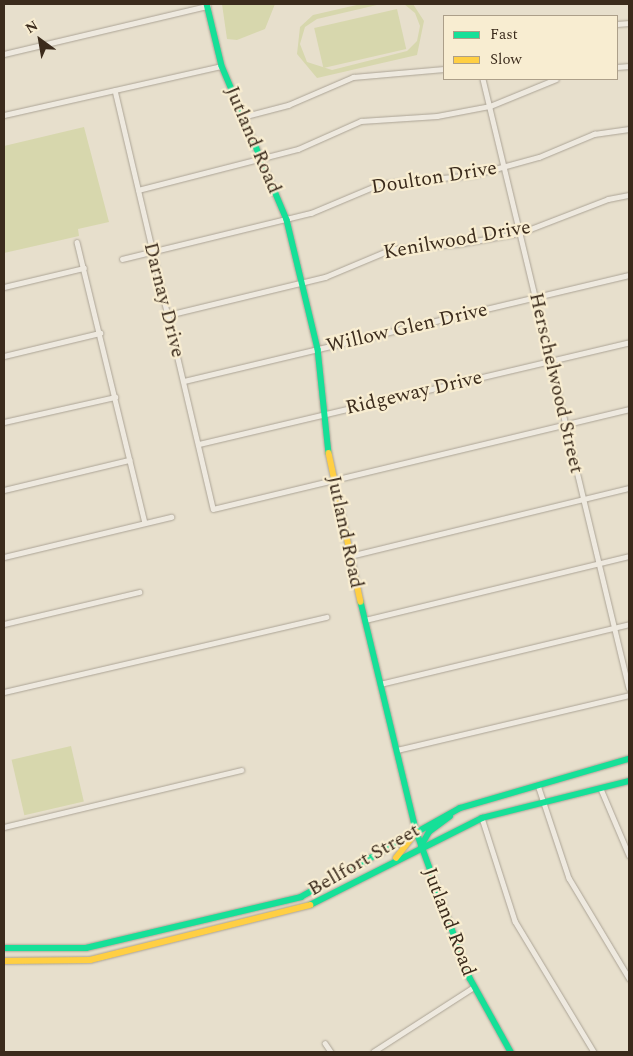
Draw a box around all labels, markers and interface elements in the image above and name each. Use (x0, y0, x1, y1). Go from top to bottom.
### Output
north arrow (15, 15, 65, 65)
text: N (21, 15, 42, 39)
legend (443, 15, 618, 80)
text: Fast (490, 23, 518, 46)
text: Slow (490, 48, 522, 71)
street label: Jutland Road (220, 83, 286, 197)
street label: Doulton Drive (369, 156, 499, 200)
street label: Kenilwood Drive (381, 215, 533, 265)
street label: Darnay Drive (138, 240, 190, 360)
street label: Herschelwood Street (524, 290, 588, 476)
street label: Willow Glen Drive (324, 298, 490, 358)
street label: Ridgeway Drive (343, 366, 485, 420)
street label: Jutland Road (321, 474, 369, 590)
street label: Bellfort Street (304, 818, 424, 902)
street label: Jutland Road (417, 864, 481, 980)

